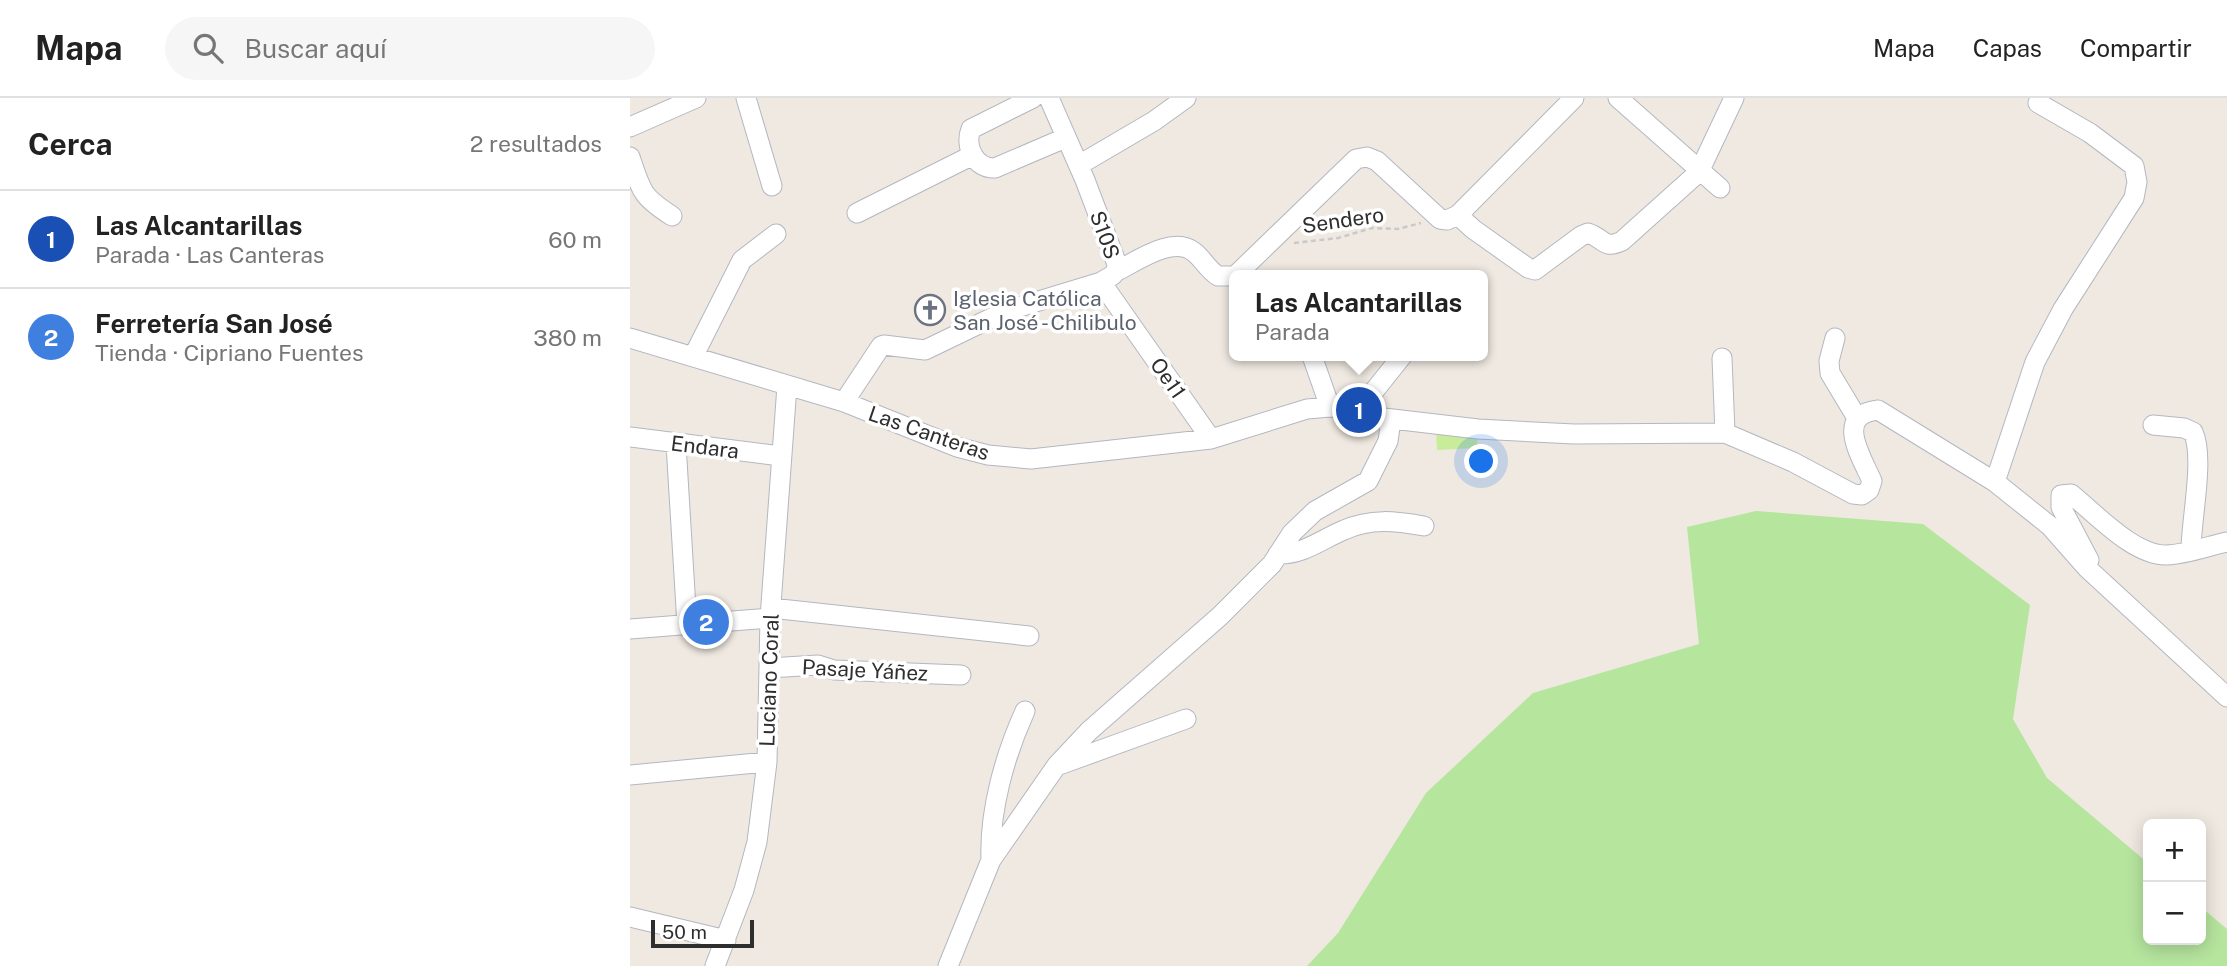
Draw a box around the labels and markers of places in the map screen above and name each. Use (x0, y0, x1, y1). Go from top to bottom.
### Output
place label: Iglesia Católica San José - Chilibulo (953, 286, 1137, 335)
church icon: Iglesia Católica San José - Chilibulo (913, 293, 947, 327)
pin: 1 (1336, 384, 1382, 436)
pin: 2 (683, 596, 729, 648)

